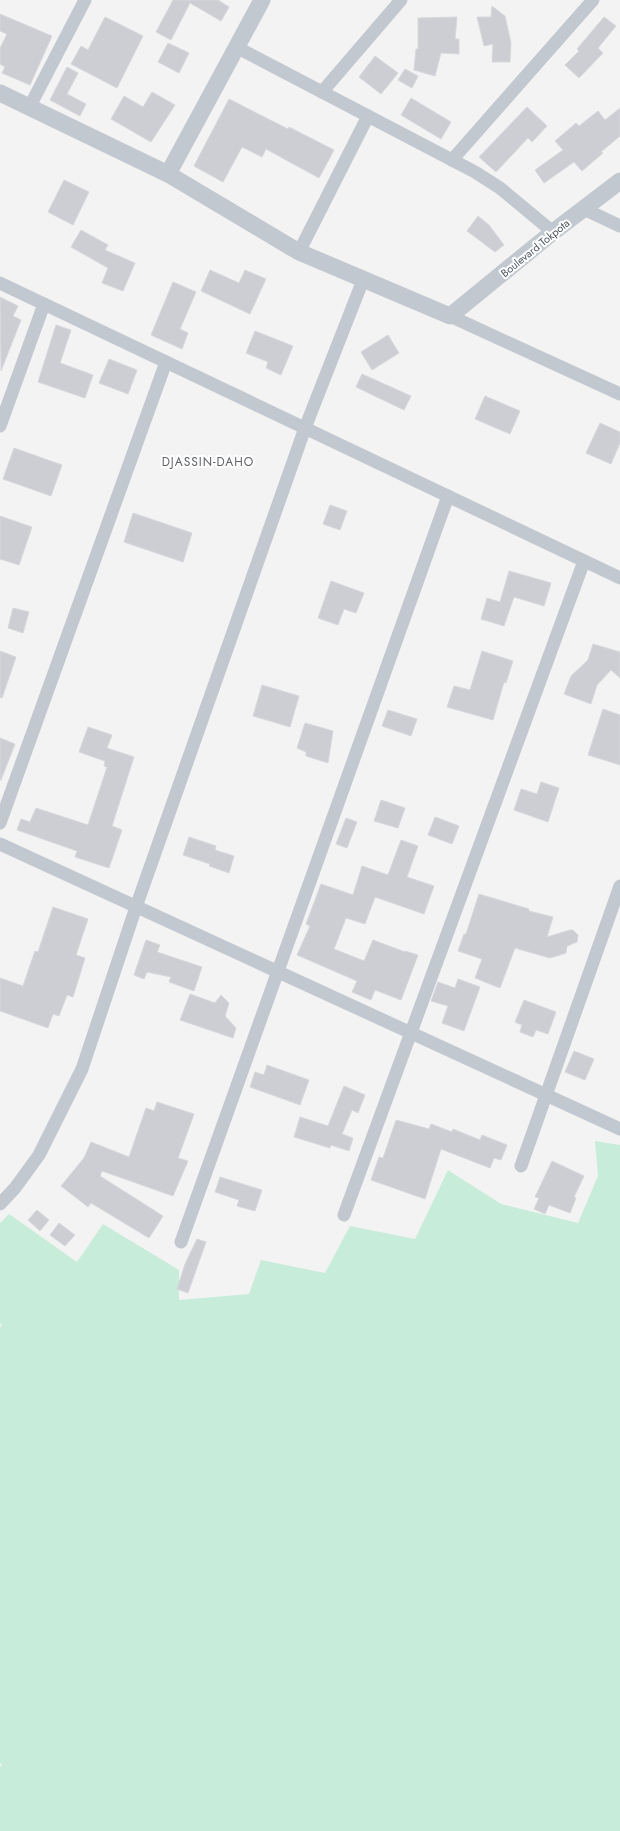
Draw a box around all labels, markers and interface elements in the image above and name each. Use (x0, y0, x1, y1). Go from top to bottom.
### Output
street label: Boulevard Tokpota (497, 215, 573, 281)
district label: DJASSIN-DAHO (162, 453, 254, 471)

